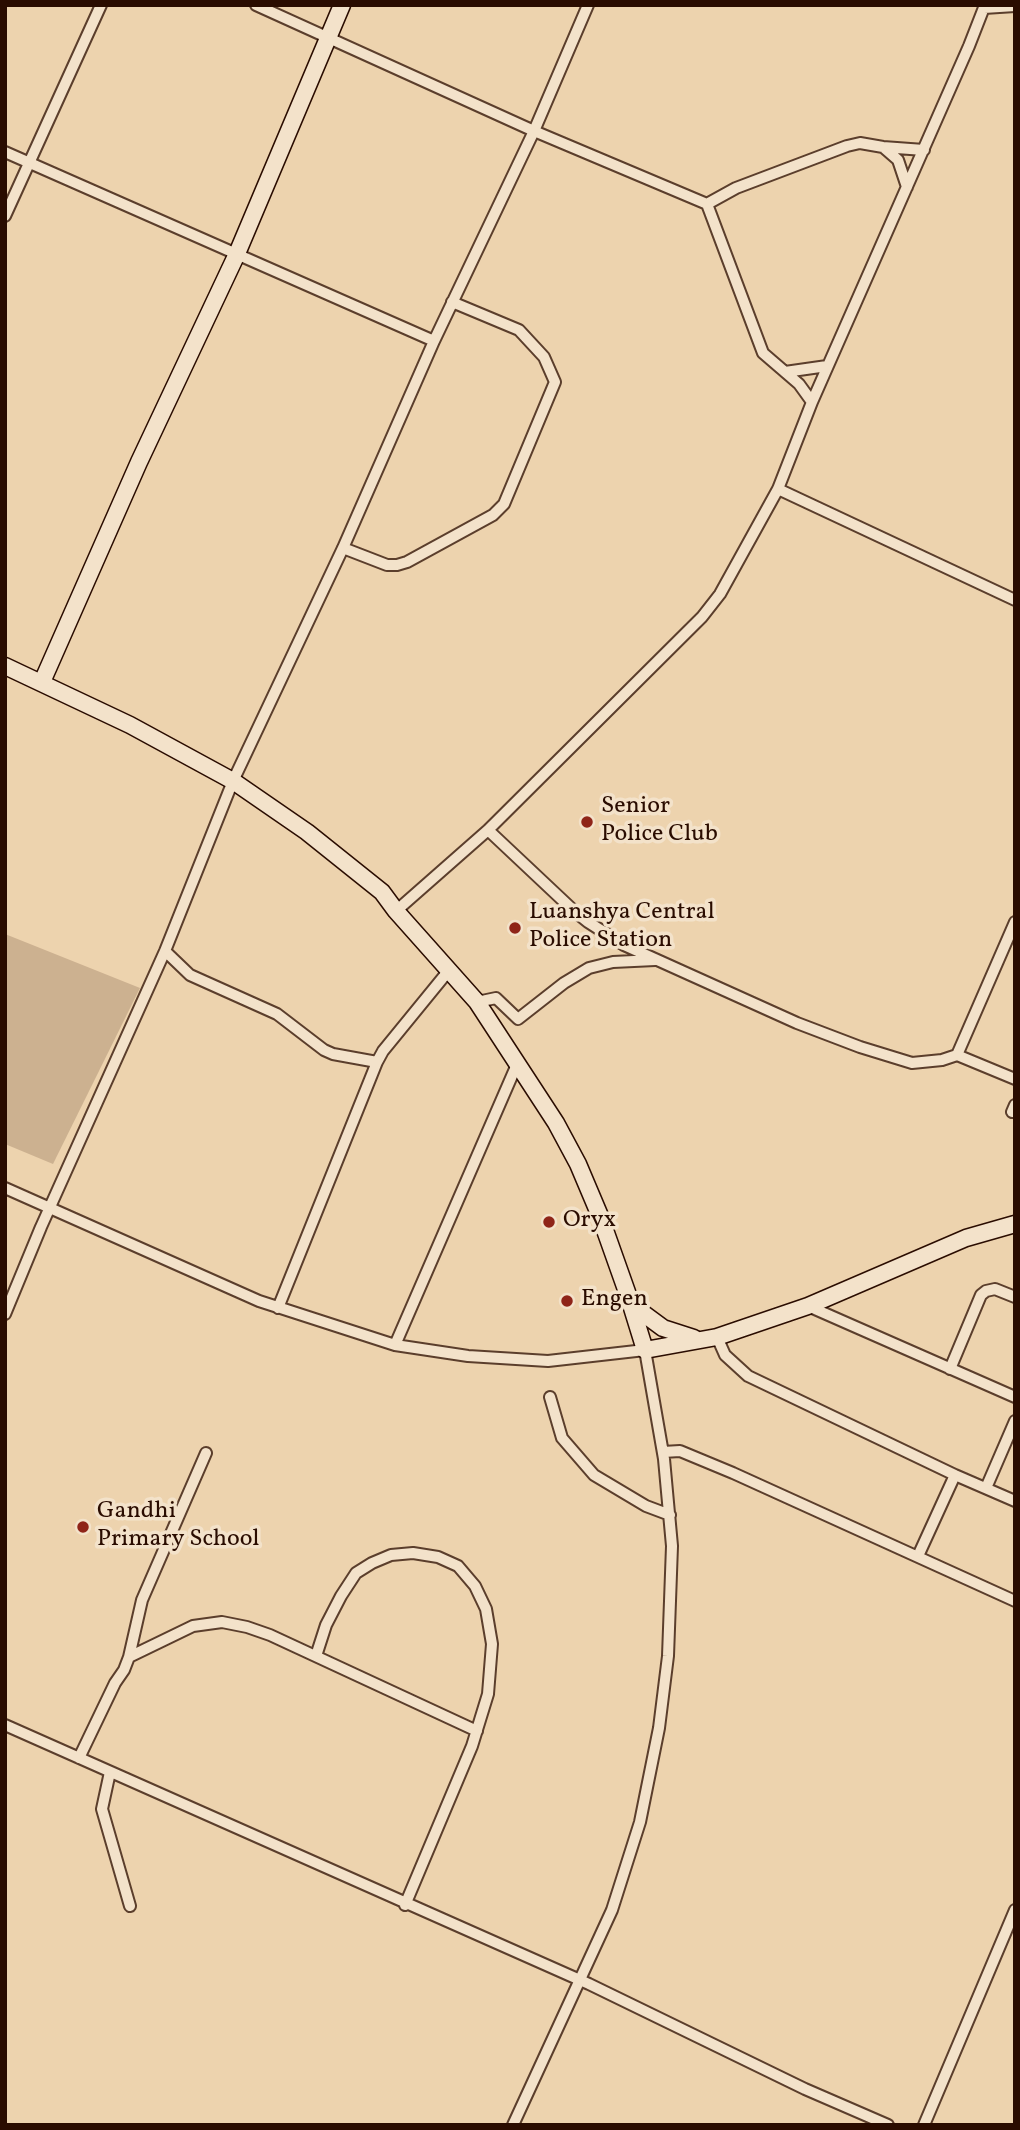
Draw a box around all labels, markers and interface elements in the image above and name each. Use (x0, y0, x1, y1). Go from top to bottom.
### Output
place label: Senior Police Club (601, 794, 718, 850)
marker: Senior Police Club (579, 814, 595, 830)
place label: Luanshya Central Police Station (529, 900, 715, 956)
marker: Luanshya Central Police Station (507, 920, 523, 936)
place label: Oryx (563, 1208, 616, 1236)
marker: Oryx (541, 1214, 557, 1230)
place label: Engen (581, 1287, 648, 1315)
marker: Engen (559, 1293, 575, 1309)
place label: Gandhi Primary School (97, 1499, 259, 1555)
marker: Gandhi Primary School (75, 1519, 91, 1535)

